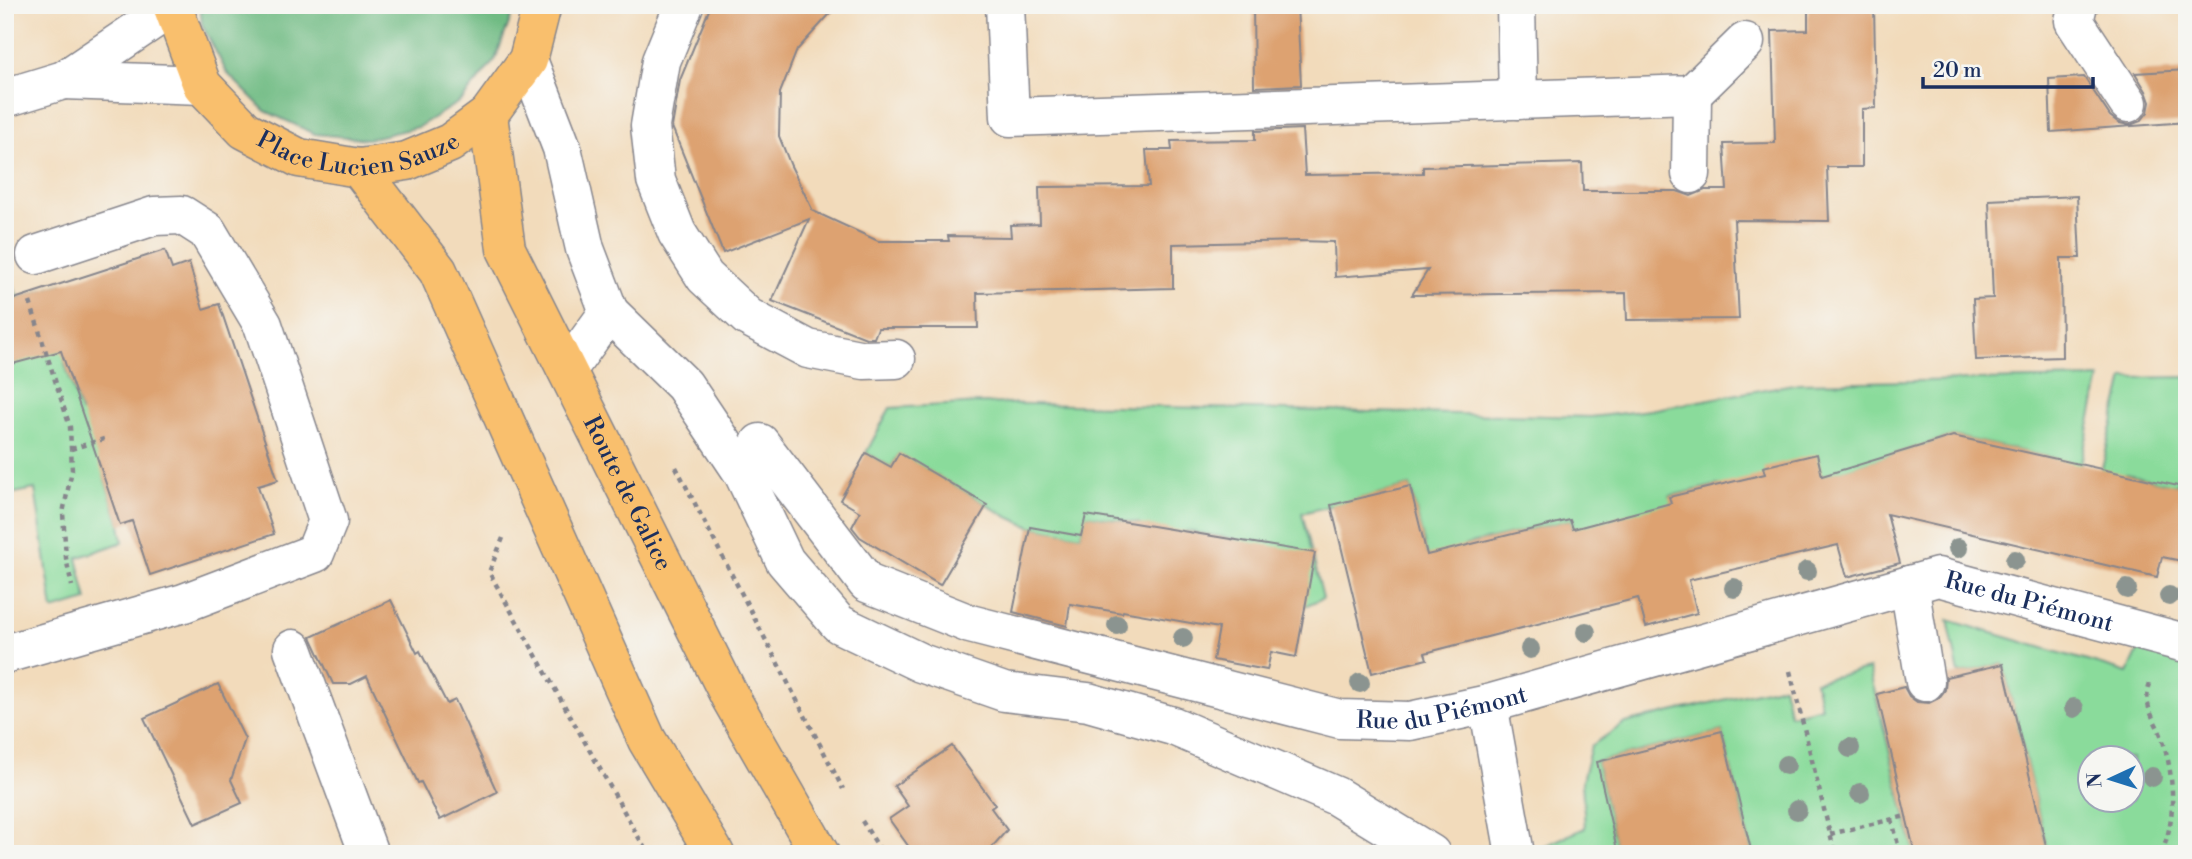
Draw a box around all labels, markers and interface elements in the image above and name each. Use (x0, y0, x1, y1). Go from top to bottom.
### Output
scale bar (1923, 46, 2092, 90)
text: 20 m (1933, 58, 1982, 84)
street label: Place Lucien Sauze (252, 118, 462, 146)
text: Place Lucien Sauze (252, 125, 466, 184)
street label: Route de Galice (576, 411, 678, 576)
street label: Rue du Piémont (1941, 565, 2117, 639)
street label: Rue du Piémont (1356, 680, 1531, 738)
north arrow (2076, 744, 2146, 814)
text: N (2083, 772, 2108, 788)

